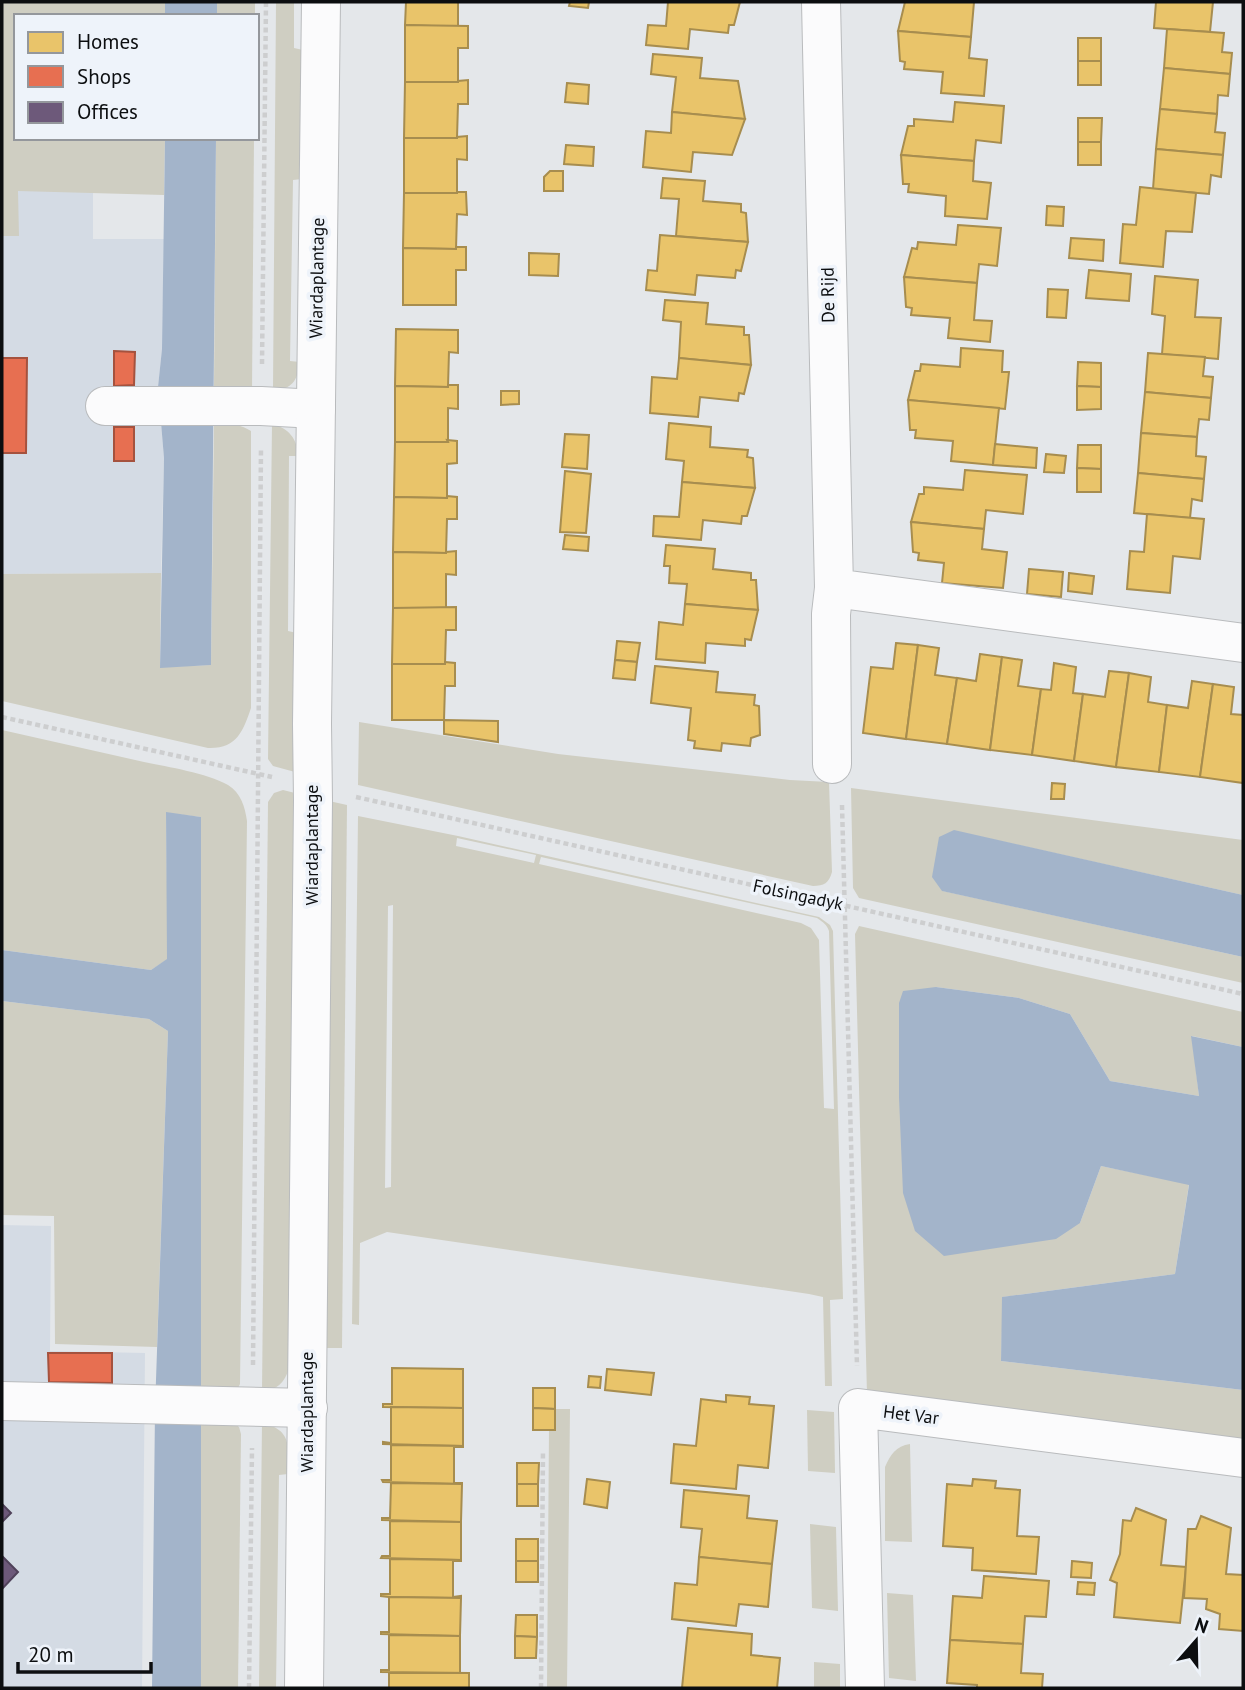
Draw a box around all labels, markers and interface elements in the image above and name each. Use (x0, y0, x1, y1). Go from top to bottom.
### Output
legend (14, 14, 259, 140)
text: Homes (77, 28, 139, 55)
text: Shops (77, 63, 131, 90)
text: Offices (77, 98, 138, 125)
street label: Wiardaplantage (304, 217, 329, 339)
street label: De Rijd (816, 267, 839, 323)
street label: Wiardaplantage (300, 785, 323, 906)
street label: Folsingadyk (751, 874, 846, 915)
street label: Wiardaplantage (295, 1352, 318, 1473)
street label: Het Var (882, 1400, 940, 1429)
north arrow (1161, 1606, 1231, 1676)
text: N (1192, 1612, 1212, 1638)
scale bar (18, 1630, 150, 1674)
text: 20 m (28, 1641, 74, 1668)

